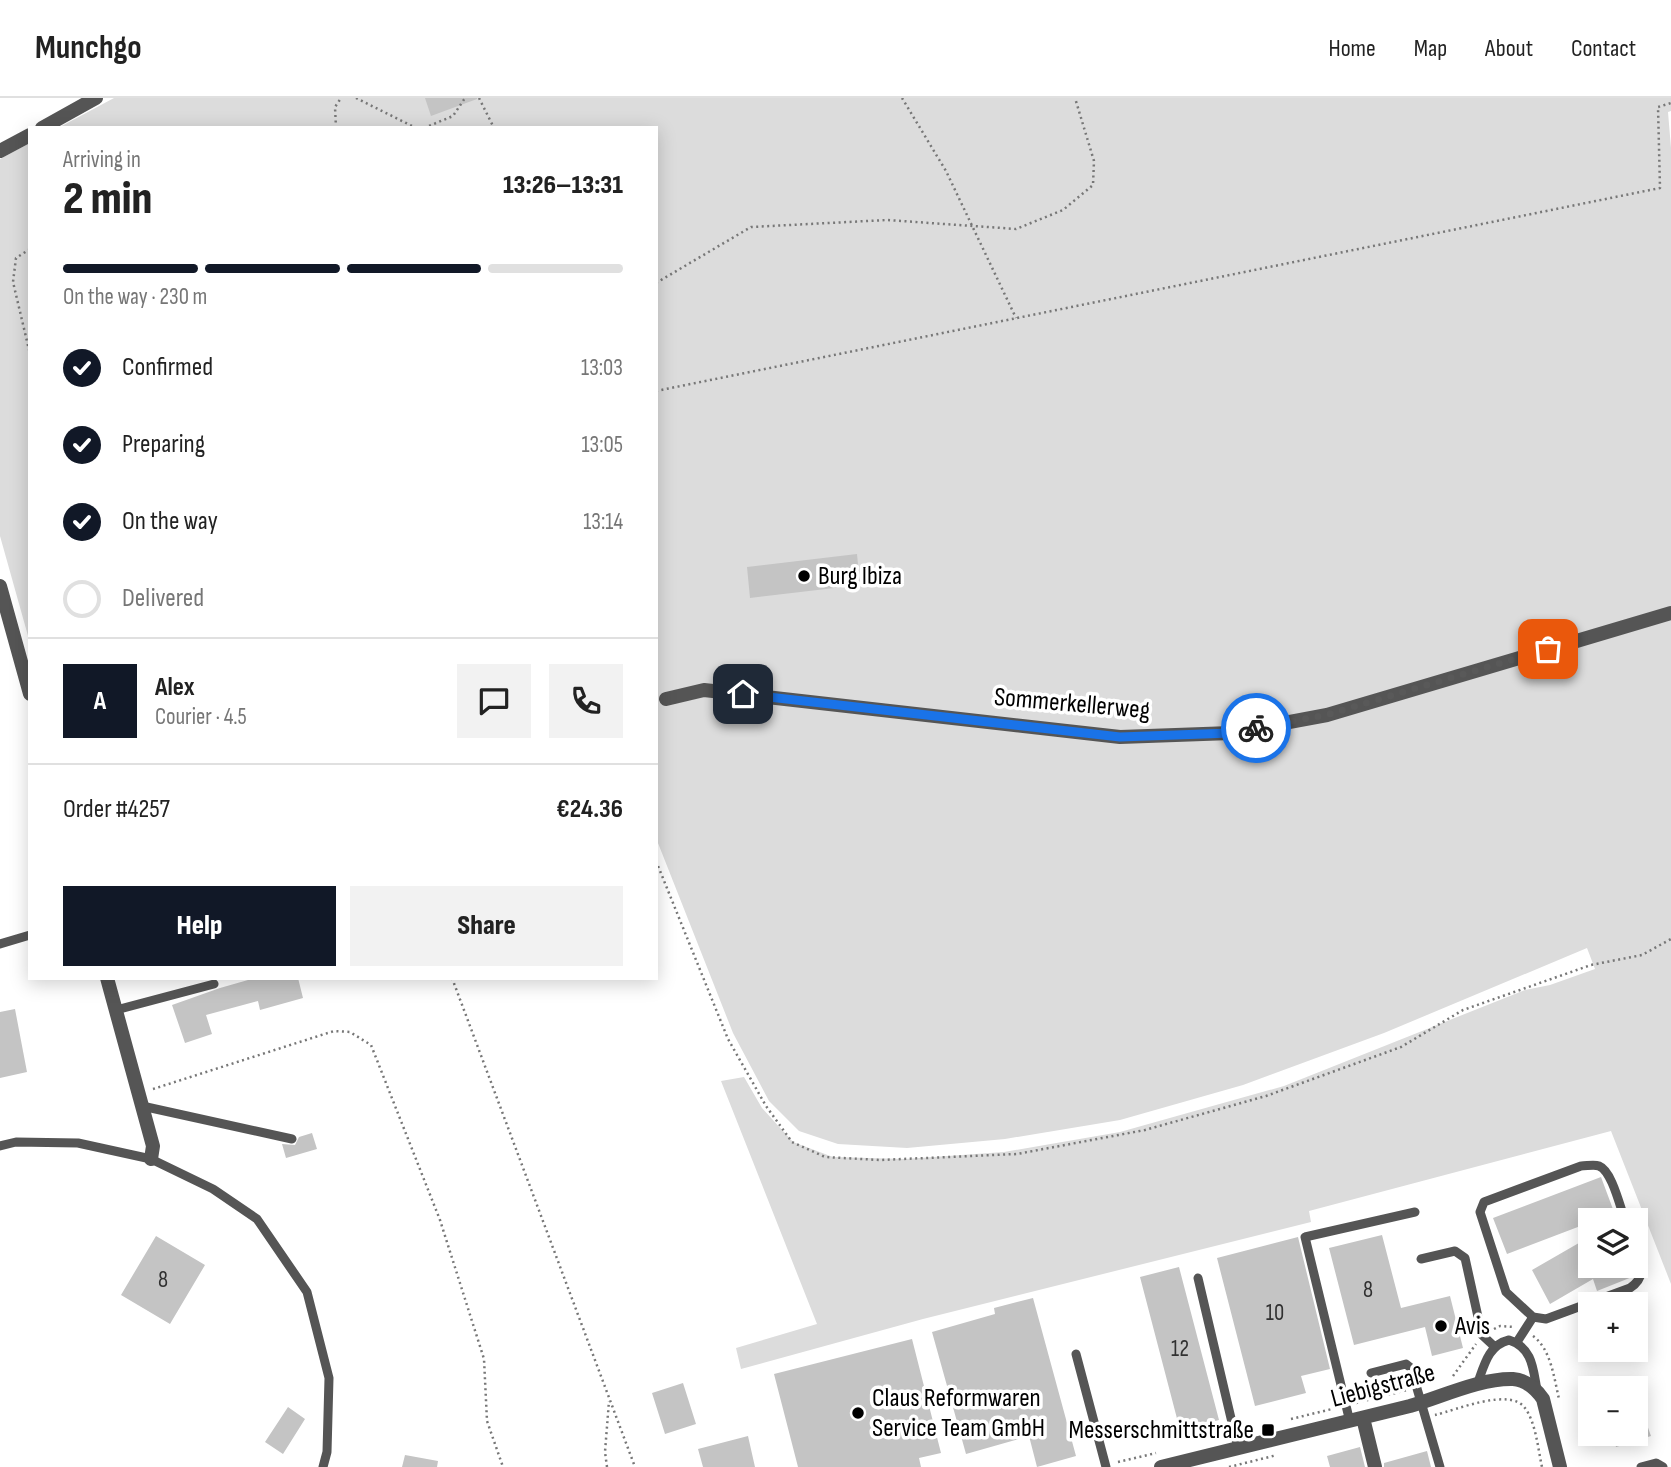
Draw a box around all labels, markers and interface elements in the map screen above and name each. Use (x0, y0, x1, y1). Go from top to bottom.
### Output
text: Munchgo (35, 28, 142, 68)
text: Home (1328, 34, 1376, 63)
text: Map (1414, 34, 1447, 63)
text: About (1485, 34, 1533, 63)
text: Contact (1571, 34, 1636, 63)
text: Arriving in (63, 146, 141, 174)
text: 13:26–13:31 (503, 170, 623, 201)
text: 2 min (63, 172, 152, 227)
text: On the way · 230 m (63, 283, 207, 311)
icon: check (63, 349, 101, 387)
text: Confirmed (122, 352, 213, 383)
text: 13:03 (581, 354, 623, 382)
icon: check (63, 426, 101, 464)
text: Preparing (122, 429, 205, 460)
text: 13:05 (582, 431, 623, 459)
icon: check (63, 503, 101, 541)
text: On the way (122, 506, 218, 537)
text: 13:14 (583, 508, 623, 536)
place label: Burg Ibiza (818, 561, 902, 592)
marker: Burg Ibiza (796, 568, 812, 584)
text: Delivered (122, 583, 204, 614)
pin (1518, 619, 1578, 679)
icon: bag (1529, 630, 1567, 668)
button: chat (457, 664, 531, 738)
button: phone (549, 664, 623, 738)
pin (713, 664, 773, 724)
text: Alex (155, 672, 195, 703)
icon: home (724, 675, 762, 713)
street label: Sommerkellerweg (993, 682, 1151, 726)
text: A (94, 686, 106, 717)
courier (1221, 693, 1291, 763)
text: Courier · 4.5 (155, 703, 247, 731)
icon: bike (1237, 709, 1275, 747)
text: Order #4257 (63, 794, 170, 825)
text: €24.36 (556, 794, 623, 825)
button: Help (63, 886, 336, 966)
button: Share (350, 886, 623, 966)
map controls (1578, 1208, 1648, 1446)
button: layers (1578, 1208, 1648, 1278)
house number: 8 (158, 1266, 168, 1294)
house number: 8 (1363, 1276, 1373, 1304)
button: + (1578, 1292, 1648, 1362)
house number: 10 (1266, 1299, 1284, 1327)
place label: Avis (1454, 1311, 1490, 1342)
marker: Avis (1433, 1318, 1449, 1334)
house number: 12 (1171, 1335, 1189, 1363)
street label: Liebigstraße (1327, 1357, 1439, 1415)
button: − (1578, 1376, 1648, 1446)
place label: Claus Reformwaren Service Team GmbH (872, 1383, 1045, 1444)
marker: Claus Reformwaren Service Team GmbH (850, 1405, 866, 1421)
place label: Messerschmittstraße (1068, 1415, 1254, 1446)
marker: Messerschmittstraße (1260, 1422, 1276, 1438)

